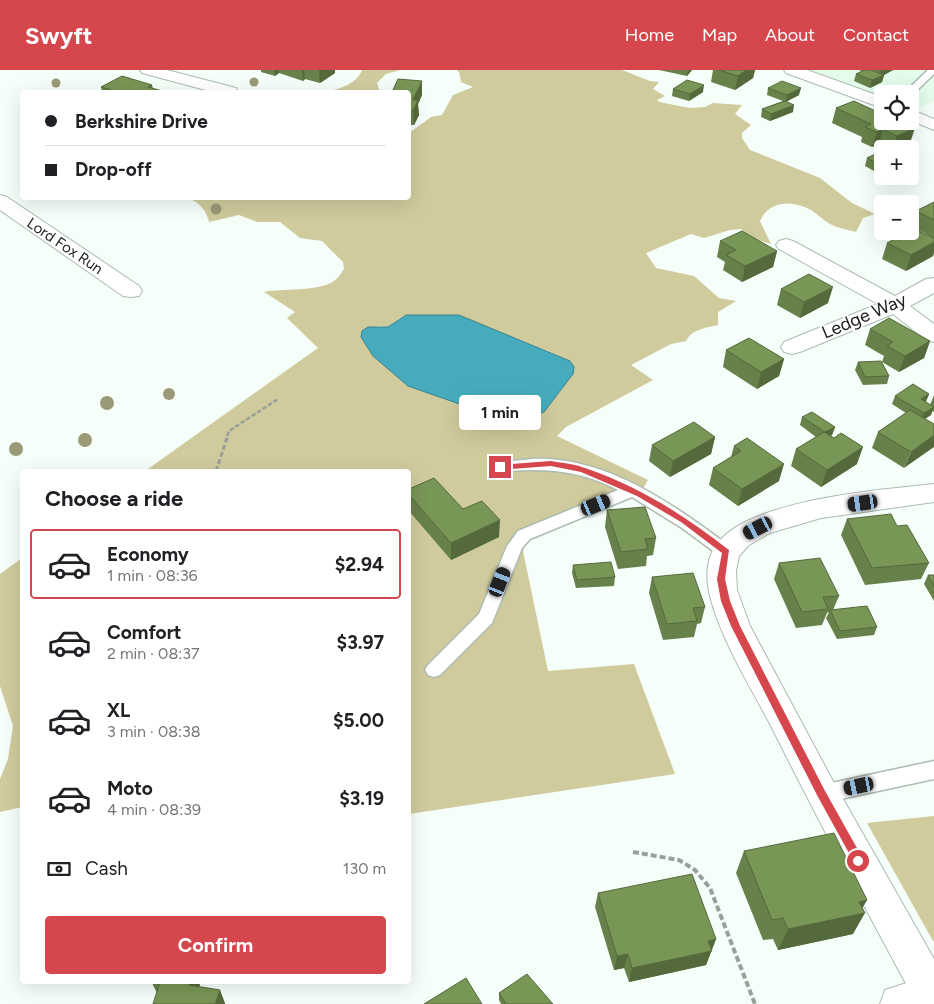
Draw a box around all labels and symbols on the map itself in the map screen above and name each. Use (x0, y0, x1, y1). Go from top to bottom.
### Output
street label: Lord Fox Run (24, 214, 106, 278)
street label: Ledge Way (818, 288, 910, 344)
callout: 1 min (459, 394, 541, 430)
route end (489, 456, 511, 478)
car (579, 492, 612, 518)
car (847, 493, 878, 513)
car (741, 515, 774, 541)
car (487, 565, 512, 599)
car (842, 776, 875, 796)
route start (847, 850, 869, 872)

